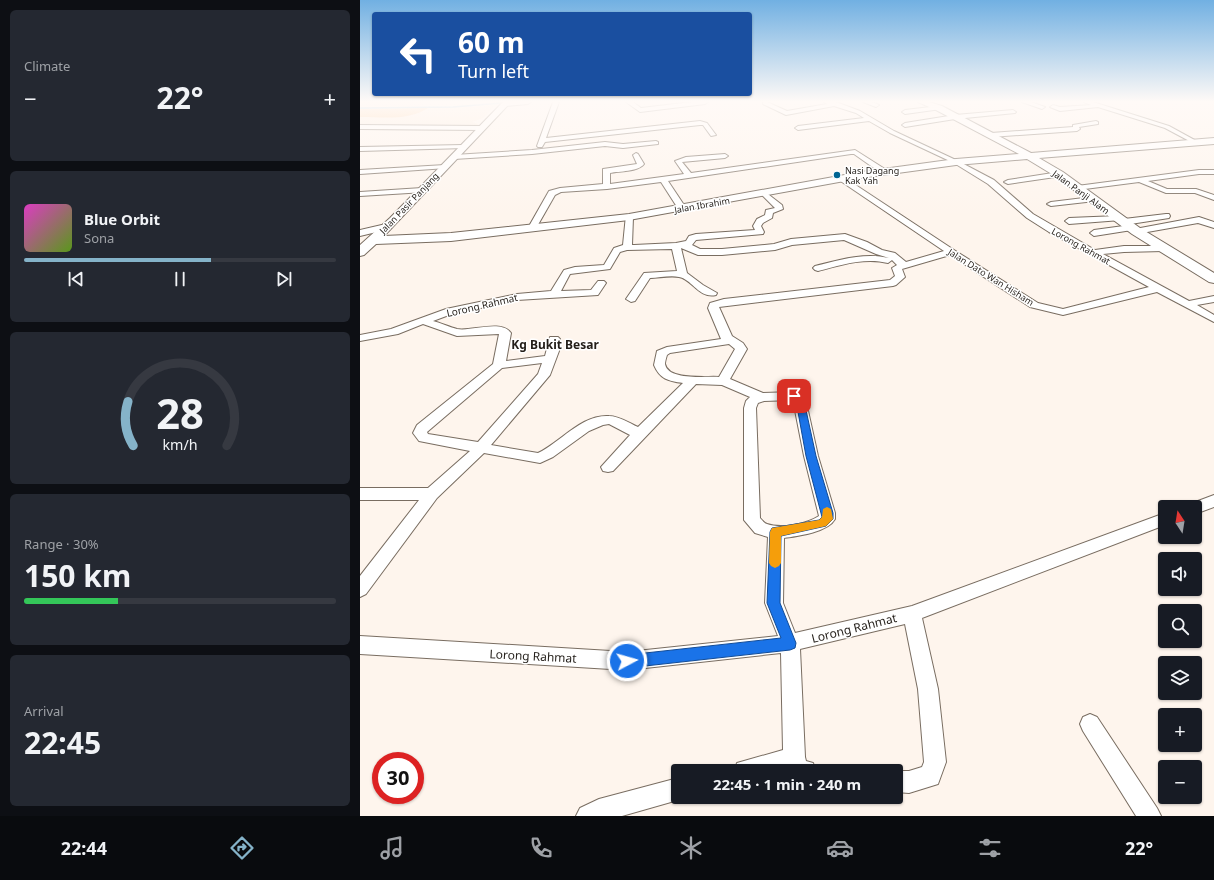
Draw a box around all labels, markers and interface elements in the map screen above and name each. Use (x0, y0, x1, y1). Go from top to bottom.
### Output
text: 60 m (458, 23, 525, 61)
icon: left (392, 28, 444, 80)
text: Climate (24, 57, 70, 75)
text: Turn left (458, 59, 529, 83)
text: 22° (156, 77, 204, 118)
text: − (24, 83, 37, 113)
text: + (323, 83, 336, 113)
place label: Nasi Dagang Kak Yah (845, 164, 899, 187)
street label: Jalan Panji Alam (1049, 166, 1112, 217)
street label: Jalan Pasir Panjang (376, 170, 442, 237)
marker: Nasi Dagang Kak Yah (832, 170, 842, 180)
street label: Jalan Ibrahim (672, 194, 731, 216)
text: Blue Orbit (84, 209, 160, 229)
street label: Lorong Rahmat (1049, 224, 1113, 268)
text: Sona (84, 229, 114, 247)
street label: Jalan Dato Wan Hisham (945, 245, 1036, 309)
icon: previous (65, 268, 87, 290)
icon: pause (169, 268, 191, 290)
icon: next (273, 268, 295, 290)
street label: Lorong Rahmat (445, 290, 519, 320)
district label: Kg Bukit Besar (511, 336, 599, 353)
pin (777, 379, 811, 413)
text: 28 (156, 385, 204, 441)
icon: arrive (783, 385, 805, 407)
text: km/h (162, 435, 198, 454)
north arrow (1158, 500, 1202, 544)
map controls (1158, 500, 1202, 804)
text: Range · 30% (24, 535, 99, 553)
button: sound (1158, 552, 1202, 596)
text: 150 km (24, 555, 131, 596)
button: search (1158, 604, 1202, 648)
street label: Lorong Rahmat (810, 609, 899, 647)
position arrow (606, 640, 648, 682)
street label: Lorong Rahmat (489, 645, 578, 667)
button: layers (1158, 656, 1202, 700)
text: Arrival (24, 702, 64, 720)
button: + (1158, 708, 1202, 752)
text: 22:45 (24, 722, 101, 763)
speed limit sign: 30 (372, 752, 424, 804)
button: − (1158, 760, 1202, 804)
text: 22:45 · 1 min · 240 m (713, 774, 861, 794)
icon: directions (228, 834, 256, 862)
icon: music (378, 834, 406, 862)
icon: phone (527, 834, 555, 862)
icon: climate (677, 834, 705, 862)
icon: car (826, 834, 854, 862)
icon: filters (976, 834, 1004, 862)
text: 22:44 (61, 836, 107, 860)
text: 22° (1125, 836, 1153, 860)

